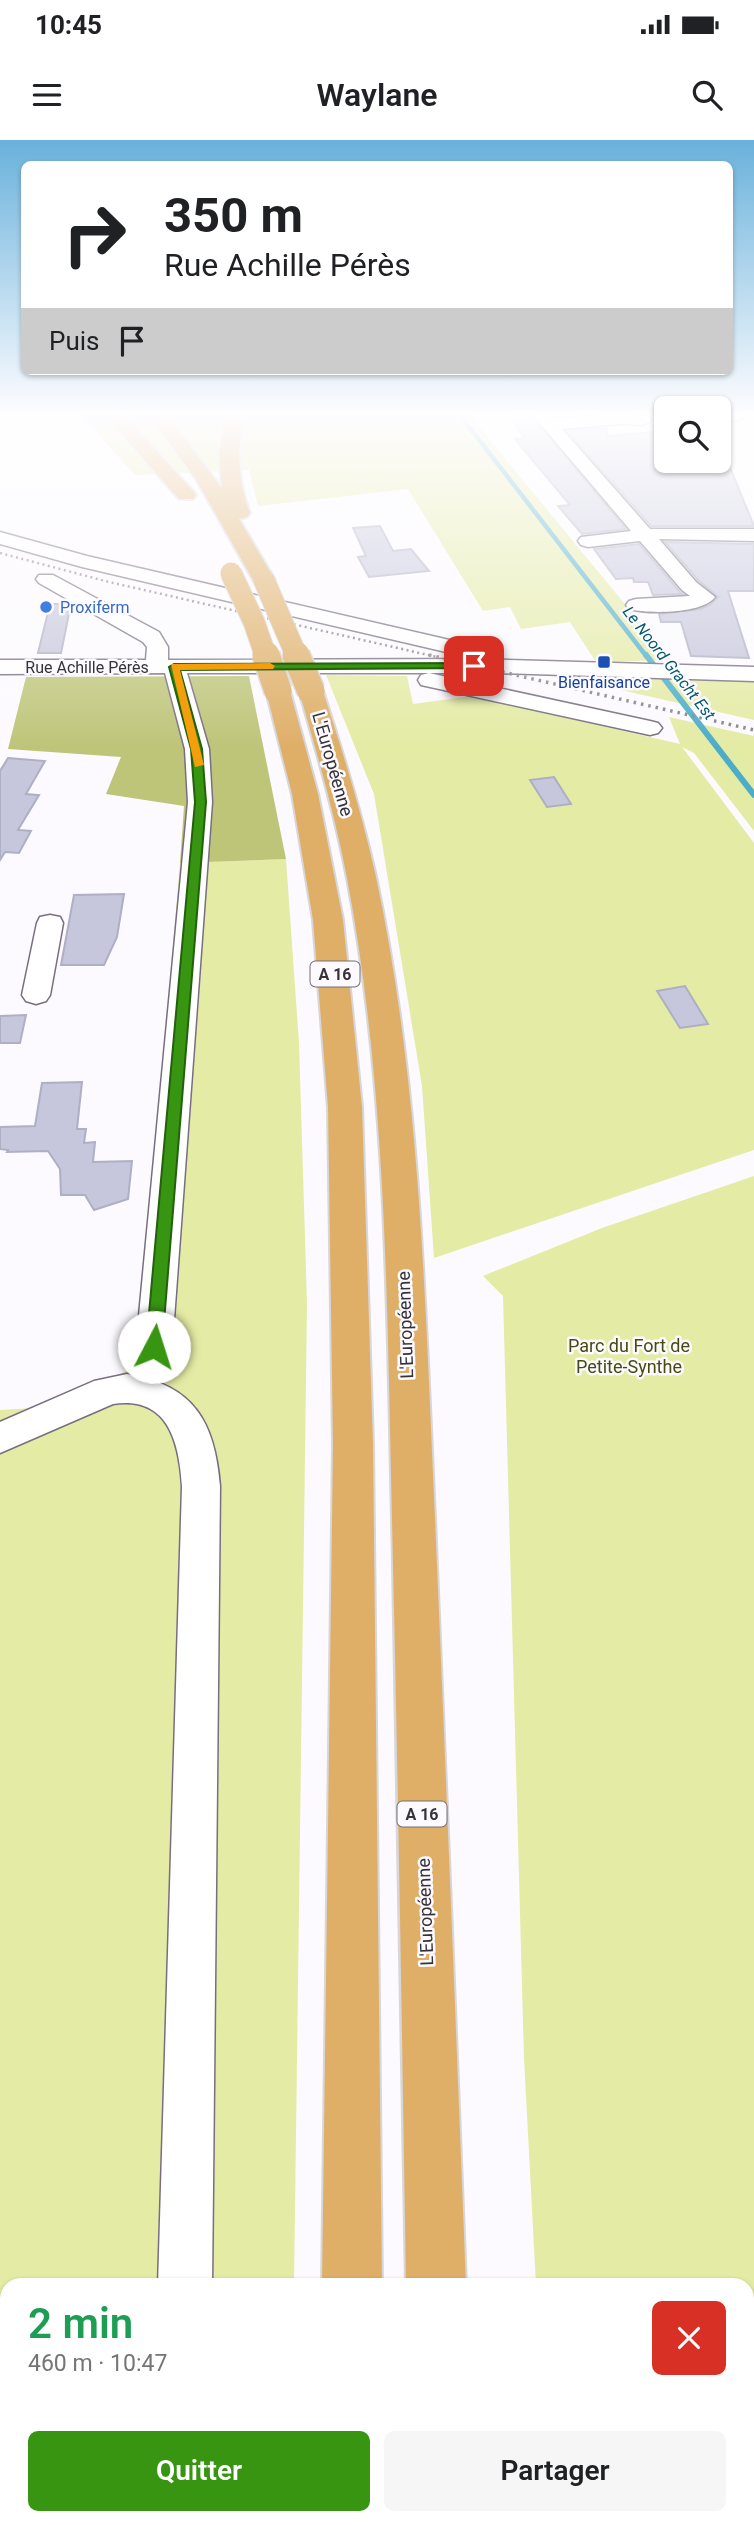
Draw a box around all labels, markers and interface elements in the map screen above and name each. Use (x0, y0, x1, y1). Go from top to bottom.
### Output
text: 10:45 (35, 10, 102, 40)
icon: menu (28, 76, 66, 114)
text: Waylane (316, 76, 438, 114)
icon: search (688, 76, 726, 114)
text: 350 m (164, 187, 303, 244)
icon: right (49, 189, 140, 280)
text: Rue Achille Pérès (164, 246, 411, 284)
icon: arrive (113, 322, 151, 360)
text: Puis (49, 326, 99, 356)
map controls (654, 396, 731, 473)
button: search (654, 396, 731, 473)
place label: Proxiferm (60, 598, 129, 617)
marker: Proxiferm (38, 599, 54, 615)
water label: Le Noord Gracht Est (619, 603, 720, 724)
pin (444, 636, 504, 696)
icon: arrive (455, 647, 493, 685)
marker: Bienfaisance (596, 654, 612, 670)
street label: Rue Achille Pérès (25, 658, 149, 677)
place label: Bienfaisance (558, 673, 650, 692)
street label: L'Européenne (308, 709, 358, 819)
road number: A 16 (310, 961, 360, 986)
street label: L'Européenne (393, 1271, 417, 1379)
position arrow (117, 1310, 191, 1384)
park label: Parc du Fort de Petite-Synthe (568, 1335, 690, 1377)
road number: A 16 (398, 1802, 446, 1826)
street label: L'Européenne (413, 1858, 437, 1966)
text: 2 min (28, 2299, 133, 2348)
button: close (652, 2301, 726, 2375)
text: 460 m · 10:47 (28, 2350, 167, 2377)
button: Quitter (28, 2431, 370, 2511)
button: Partager (384, 2431, 726, 2511)

